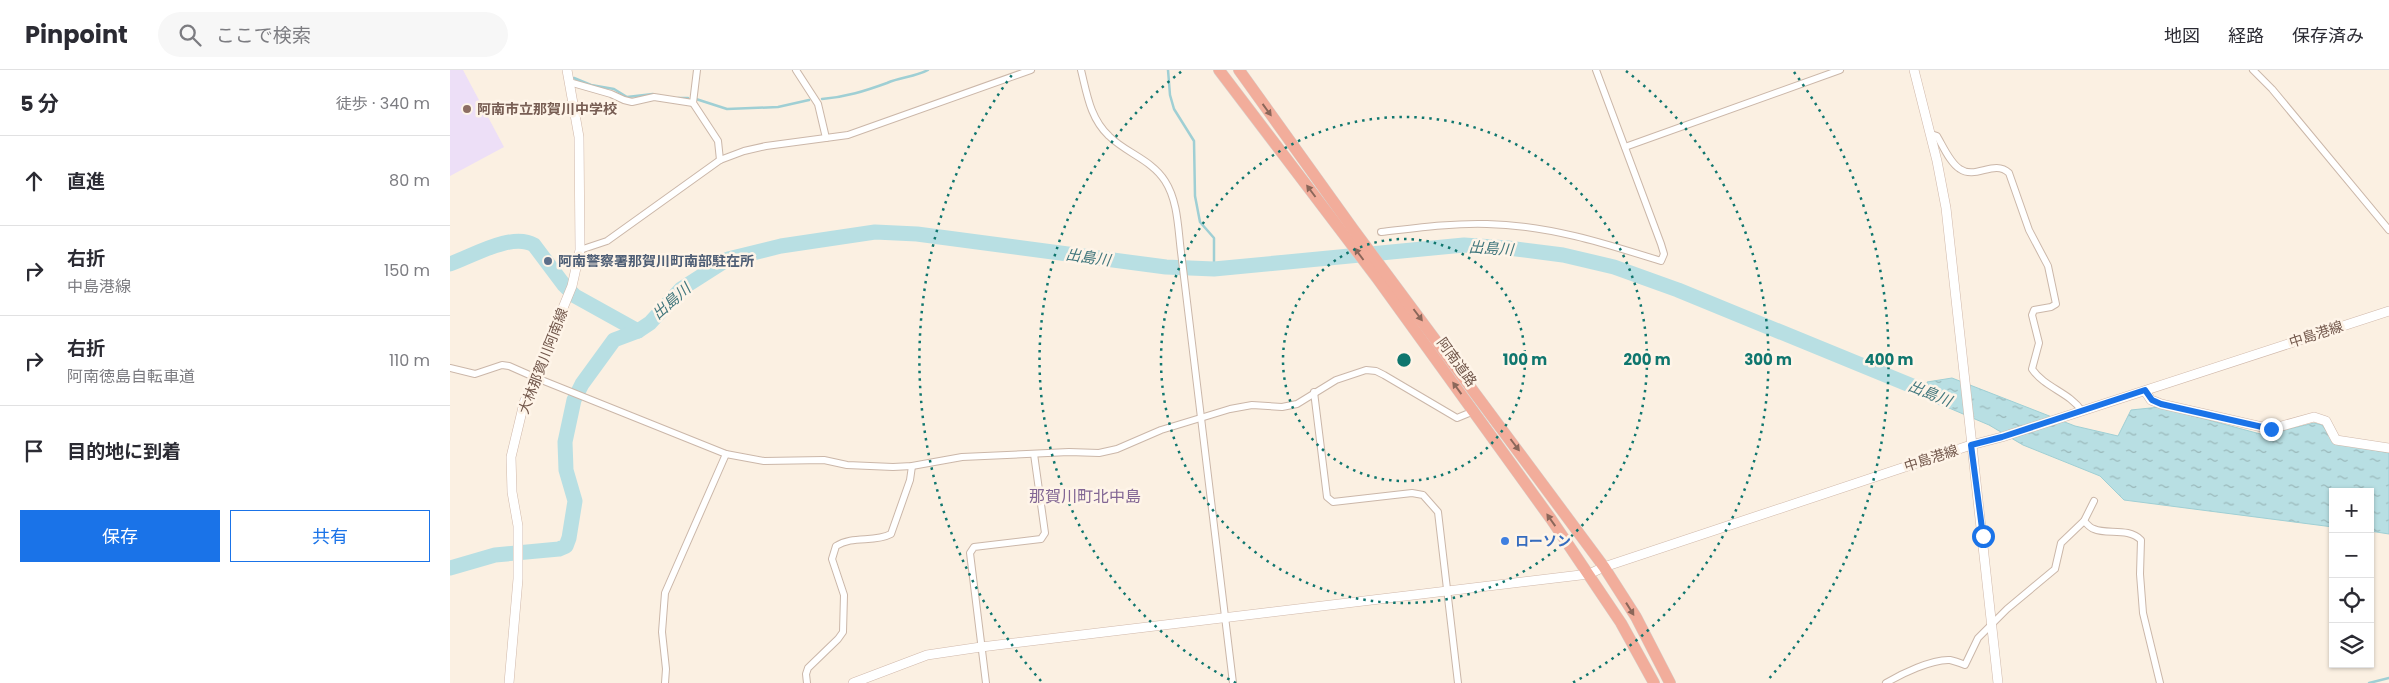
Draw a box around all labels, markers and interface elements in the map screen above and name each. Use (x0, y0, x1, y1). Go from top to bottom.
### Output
search box (158, 12, 508, 57)
text: Pinpoint (25, 18, 128, 51)
icon: search (176, 21, 204, 49)
text: ここで検索 (216, 22, 311, 49)
text: 地図 (2164, 23, 2200, 48)
text: 経路 (2228, 23, 2264, 48)
text: 保存済み (2292, 23, 2364, 48)
text: 5 分 (20, 89, 59, 118)
text: 徒歩 · 340 m (336, 92, 430, 115)
place label: 阿南市立那賀川中学校 (477, 99, 617, 119)
marker: 阿南市立那賀川中学校 (461, 103, 473, 115)
one-way arrow (1262, 103, 1272, 116)
icon: ahead (20, 167, 48, 195)
text: 直進 (67, 168, 105, 195)
text: 80 m (389, 169, 430, 192)
one-way arrow (1306, 184, 1316, 198)
water label: 出島川 (1468, 236, 1516, 260)
water label: 出島川 (1064, 243, 1114, 271)
text: 右折 (67, 245, 105, 272)
one-way arrow (1354, 247, 1364, 261)
place label: 阿南警察署那賀川町南部駐在所 (558, 251, 754, 271)
marker: 阿南警察署那賀川町南部駐在所 (542, 255, 554, 267)
icon: right (20, 257, 48, 285)
text: 150 m (384, 259, 430, 282)
text: 中島港線 (67, 275, 131, 298)
water label: 出島川 (647, 277, 696, 324)
street label: 大林那賀川阿南線 (514, 305, 572, 417)
one-way arrow (1413, 308, 1423, 322)
street label: 中島港線 (2286, 316, 2346, 352)
street label: 阿南道路 (1432, 333, 1482, 391)
text: 右折 (67, 335, 105, 362)
icon: right (20, 347, 48, 375)
text: 110 m (389, 349, 430, 372)
text: 100 m (1503, 349, 1547, 370)
text: 200 m (1623, 349, 1671, 370)
text: 300 m (1744, 349, 1792, 370)
text: 400 m (1865, 349, 1914, 370)
centre of rings (1395, 351, 1413, 369)
text: 阿南徳島自転車道 (67, 365, 195, 388)
water label: 出島川 (1905, 375, 1957, 412)
one-way arrow (1452, 381, 1462, 395)
route end (2260, 418, 2283, 441)
icon: arrive (20, 437, 48, 465)
text: 目的地に到着 (67, 438, 181, 465)
one-way arrow (1510, 438, 1521, 451)
street label: 中島港線 (1901, 440, 1961, 476)
district label: 那賀川町北中島 (1029, 485, 1141, 508)
map controls (2329, 488, 2374, 668)
button: + (2329, 488, 2374, 533)
button: 保存 (20, 510, 220, 562)
button: 共有 (230, 510, 430, 562)
one-way arrow (1546, 513, 1556, 527)
route start (1972, 525, 1995, 548)
place label: ローソン (1515, 531, 1571, 551)
button: − (2329, 533, 2374, 578)
marker: ローソン (1499, 535, 1511, 547)
button: locate (2329, 578, 2374, 623)
one-way arrow (1626, 602, 1635, 615)
button: layers (2329, 623, 2374, 668)

